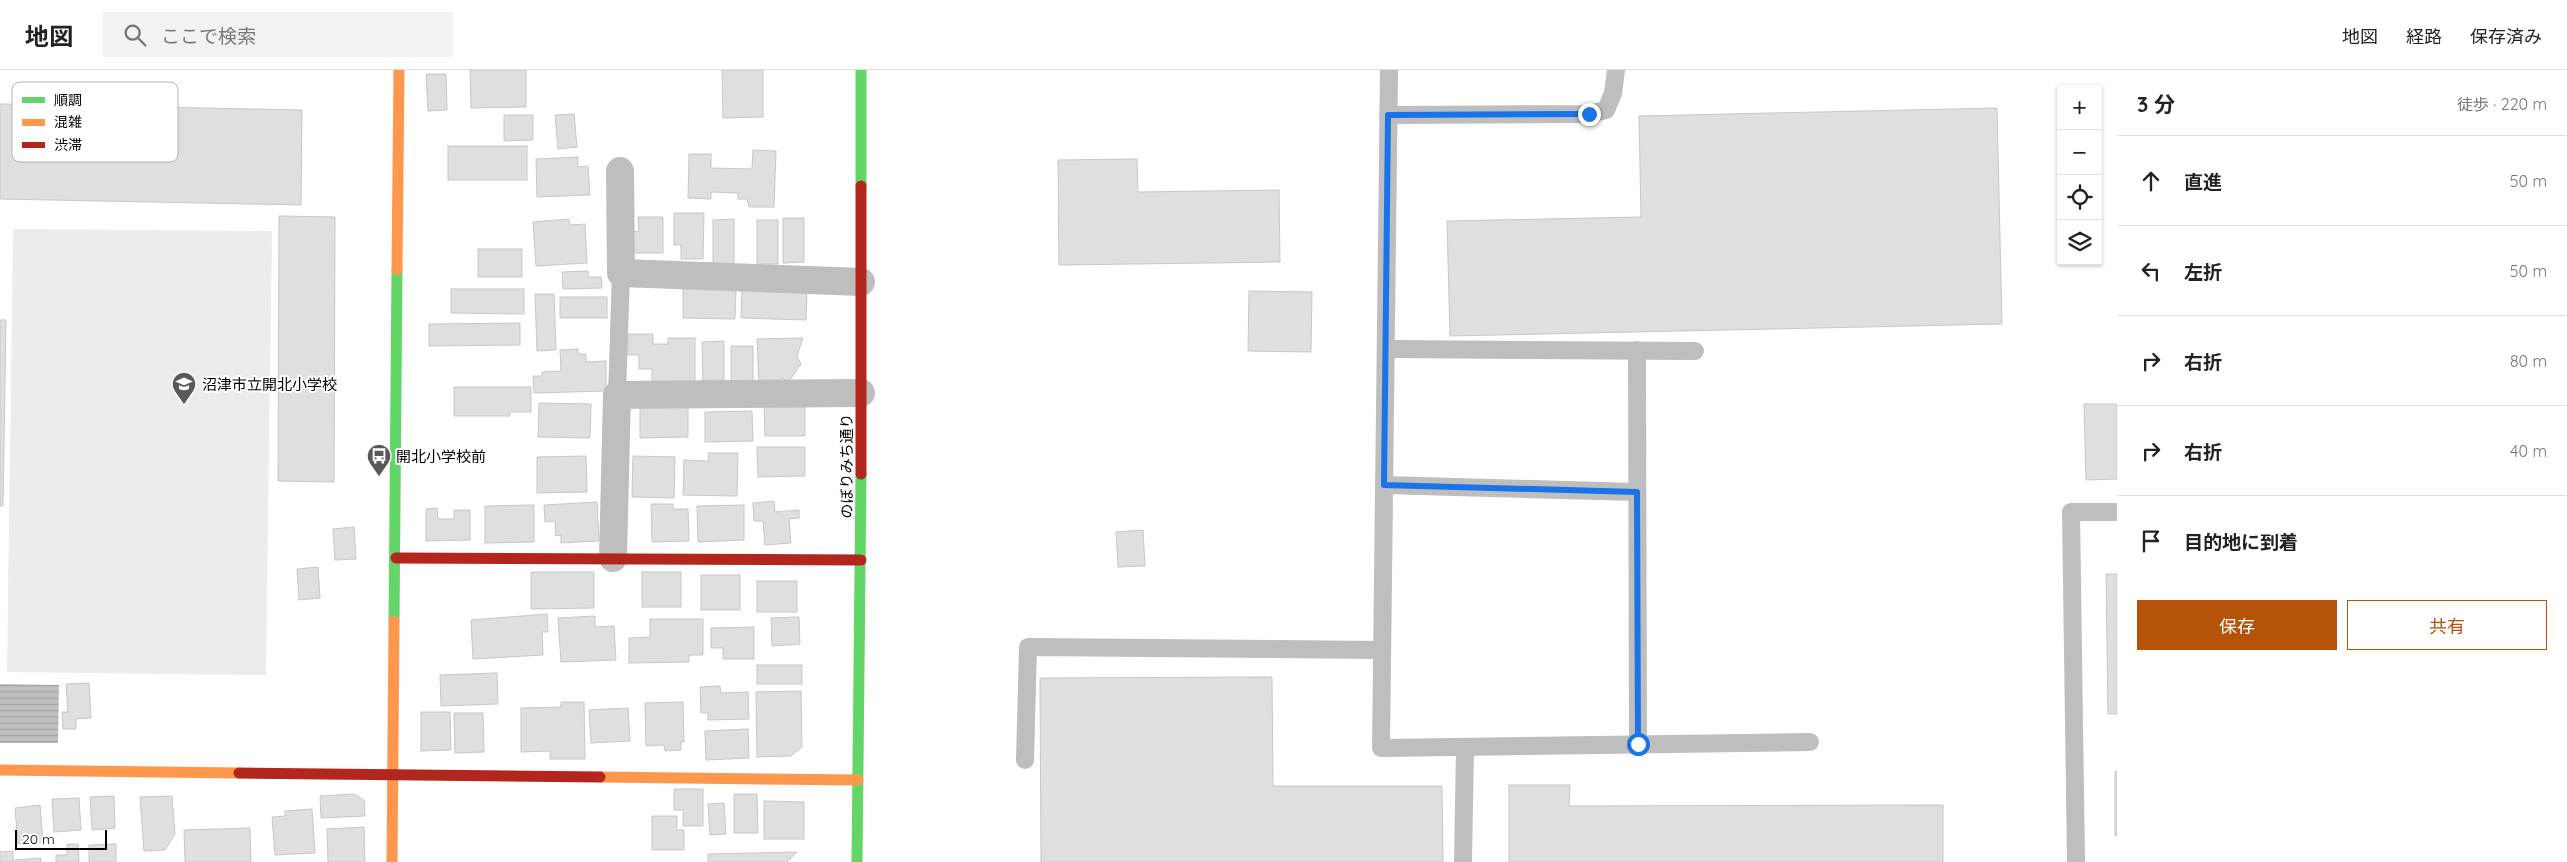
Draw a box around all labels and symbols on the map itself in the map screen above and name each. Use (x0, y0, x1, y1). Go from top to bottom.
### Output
legend (12, 82, 178, 162)
text: 順調 (54, 91, 82, 109)
route end (1578, 103, 1601, 126)
text: 混雑 (54, 113, 82, 131)
text: 渋滞 (54, 136, 82, 154)
school or university icon: 沼津市立開北小学校 (171, 371, 197, 405)
place label: 沼津市立開北小学校 (202, 375, 337, 394)
street label: のぼりみち通り (837, 413, 856, 519)
bus stop icon: 開北小学校前 (366, 443, 392, 477)
place label: 開北小学校前 (396, 447, 486, 466)
route start (1627, 733, 1650, 756)
scale bar (15, 827, 108, 850)

